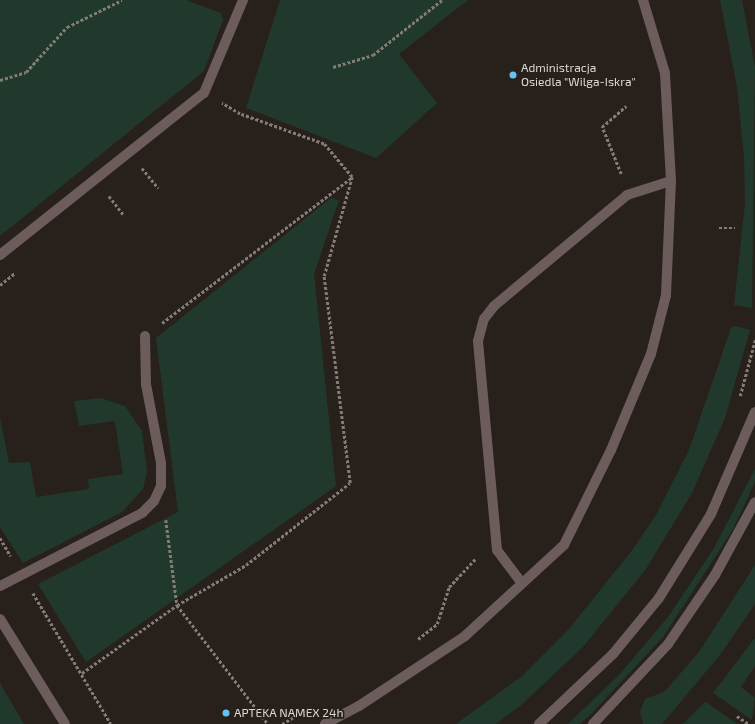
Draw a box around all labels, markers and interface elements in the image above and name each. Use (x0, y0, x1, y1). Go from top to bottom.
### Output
place label: Administracja Osiedla "Wilga-Iskra" (521, 61, 636, 89)
marker: Administracja Osiedla "Wilga-Iskra" (508, 70, 518, 80)
place label: APTEKA NAMEX 24h (234, 706, 344, 720)
marker: APTEKA NAMEX 24h (221, 708, 231, 718)

